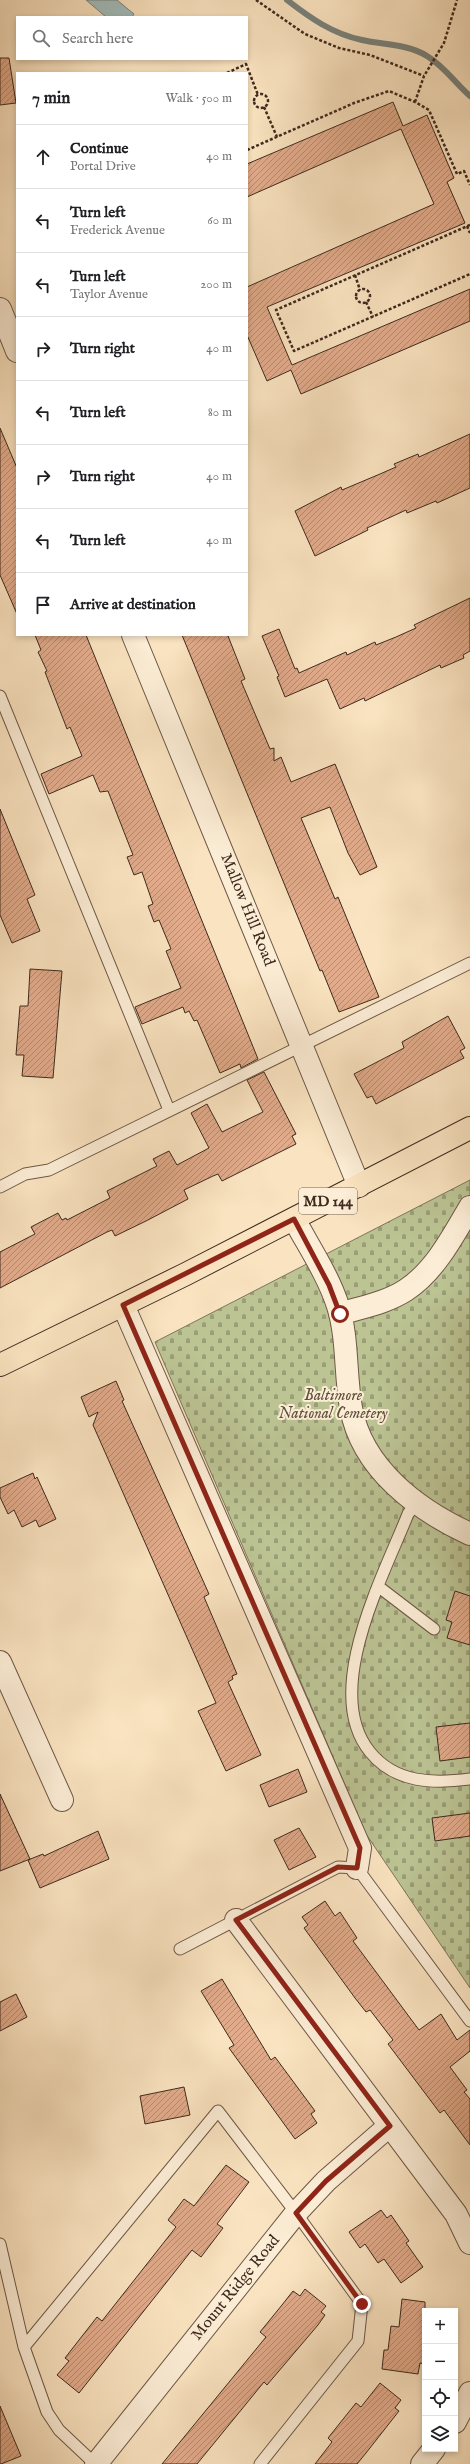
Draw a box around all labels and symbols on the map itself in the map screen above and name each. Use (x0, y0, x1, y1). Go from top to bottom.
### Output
street label: Mallow Hill Road (215, 851, 279, 970)
road number: MD 144 (299, 1188, 357, 1214)
route start (331, 1305, 349, 1323)
park label: Baltimore National Cemetery (279, 1386, 388, 1424)
street label: Mount Ridge Road (187, 2231, 285, 2345)
route end (353, 2295, 371, 2313)

